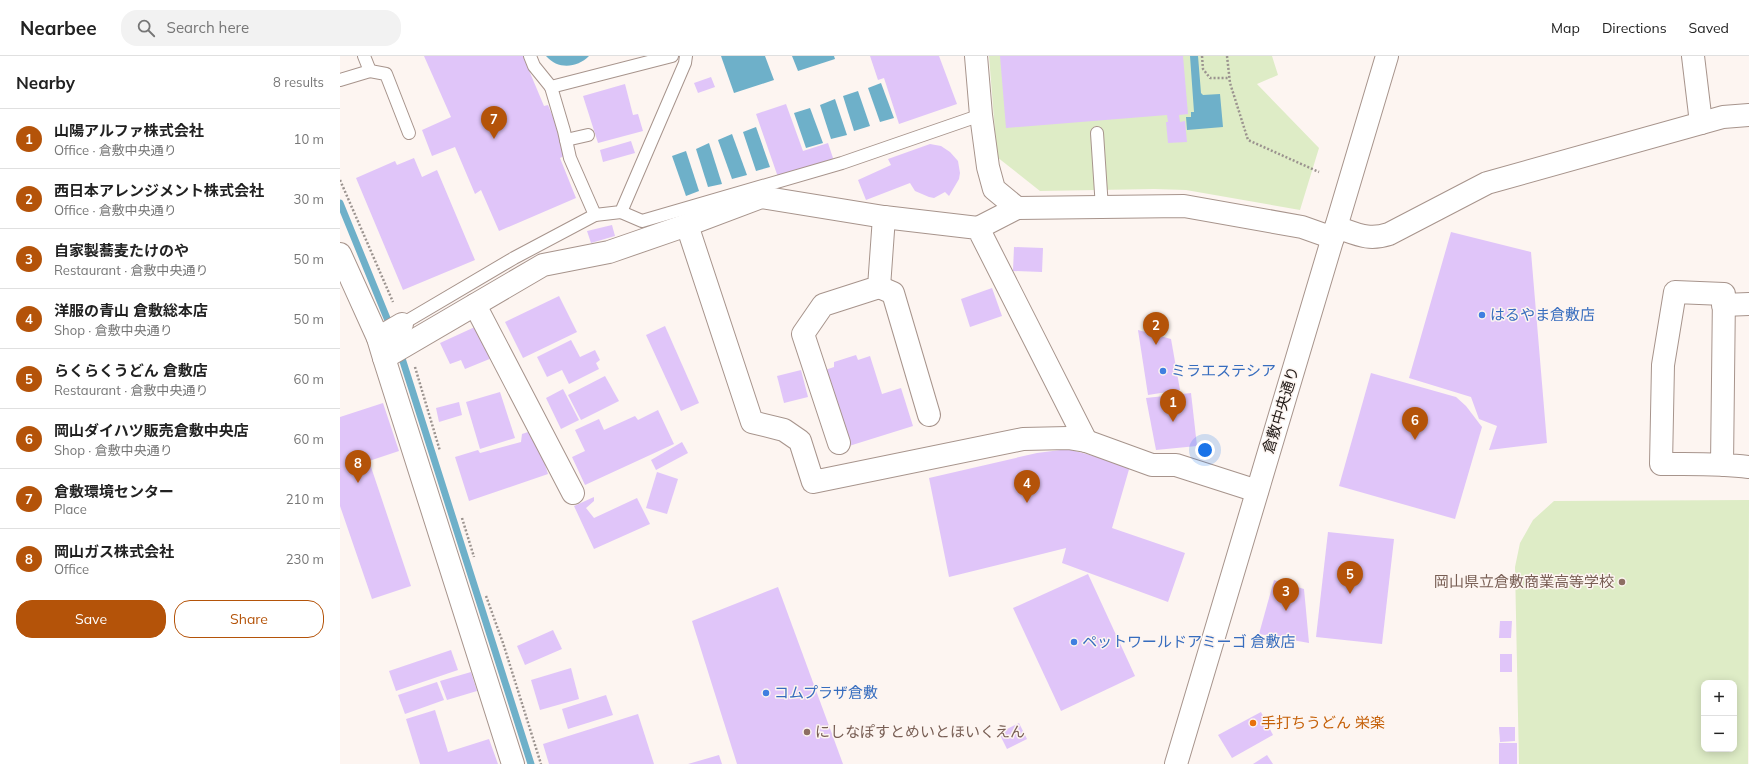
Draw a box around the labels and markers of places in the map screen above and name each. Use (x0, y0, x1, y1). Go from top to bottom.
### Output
pin: 7 (481, 106, 507, 139)
place label: はるやま倉敷店 (1490, 305, 1595, 324)
marker: はるやま倉敷店 (1477, 310, 1487, 320)
pin: 2 (1143, 312, 1169, 345)
place label: ミラエステシア (1171, 361, 1276, 380)
marker: ミラエステシア (1158, 366, 1168, 376)
pin: 1 (1160, 389, 1186, 422)
pin: 6 (1402, 407, 1428, 440)
pin: 8 (345, 450, 371, 483)
pin: 4 (1014, 470, 1040, 503)
pin: 5 (1337, 561, 1363, 594)
place label: 岡山県立倉敷商業高等学校 (1434, 572, 1614, 591)
marker: 岡山県立倉敷商業高等学校 (1617, 577, 1627, 587)
pin: 3 (1273, 578, 1299, 611)
place label: ペットワールドアミーゴ 倉敷店 (1082, 632, 1296, 651)
marker: ペットワールドアミーゴ 倉敷店 (1069, 637, 1079, 647)
place label: コムプラザ倉敷 (774, 683, 878, 702)
marker: コムプラザ倉敷 (761, 688, 771, 698)
place label: 手打ちうどん 栄楽 (1261, 713, 1385, 732)
marker: 手打ちうどん 栄楽 (1248, 718, 1258, 728)
place label: にしなぽすとめいとほいくえん (815, 722, 1025, 741)
marker: にしなぽすとめいとほいくえん (802, 727, 812, 737)

